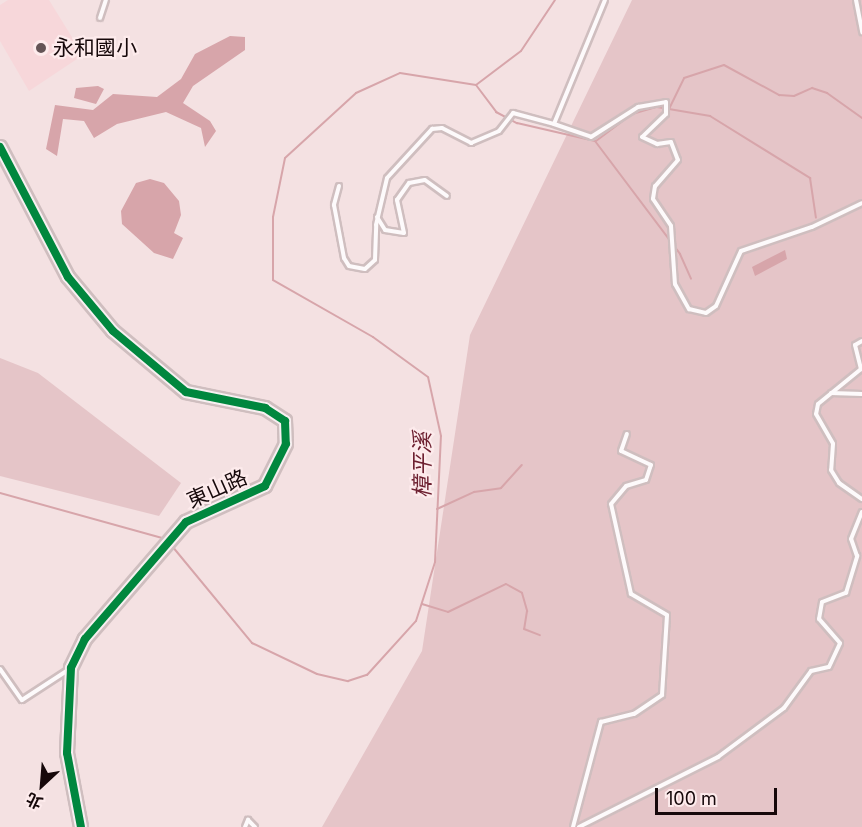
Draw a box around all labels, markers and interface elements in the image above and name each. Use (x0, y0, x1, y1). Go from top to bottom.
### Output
place label: 永和國小 (53, 35, 137, 61)
marker: 永和國小 (34, 41, 48, 55)
water label: 樟平溪 (410, 432, 436, 498)
street label: 東山路 (183, 465, 251, 513)
north arrow (12, 755, 72, 815)
scale bar (658, 776, 780, 814)
text: 100 m (666, 788, 717, 809)
text: 北 (23, 789, 46, 814)

